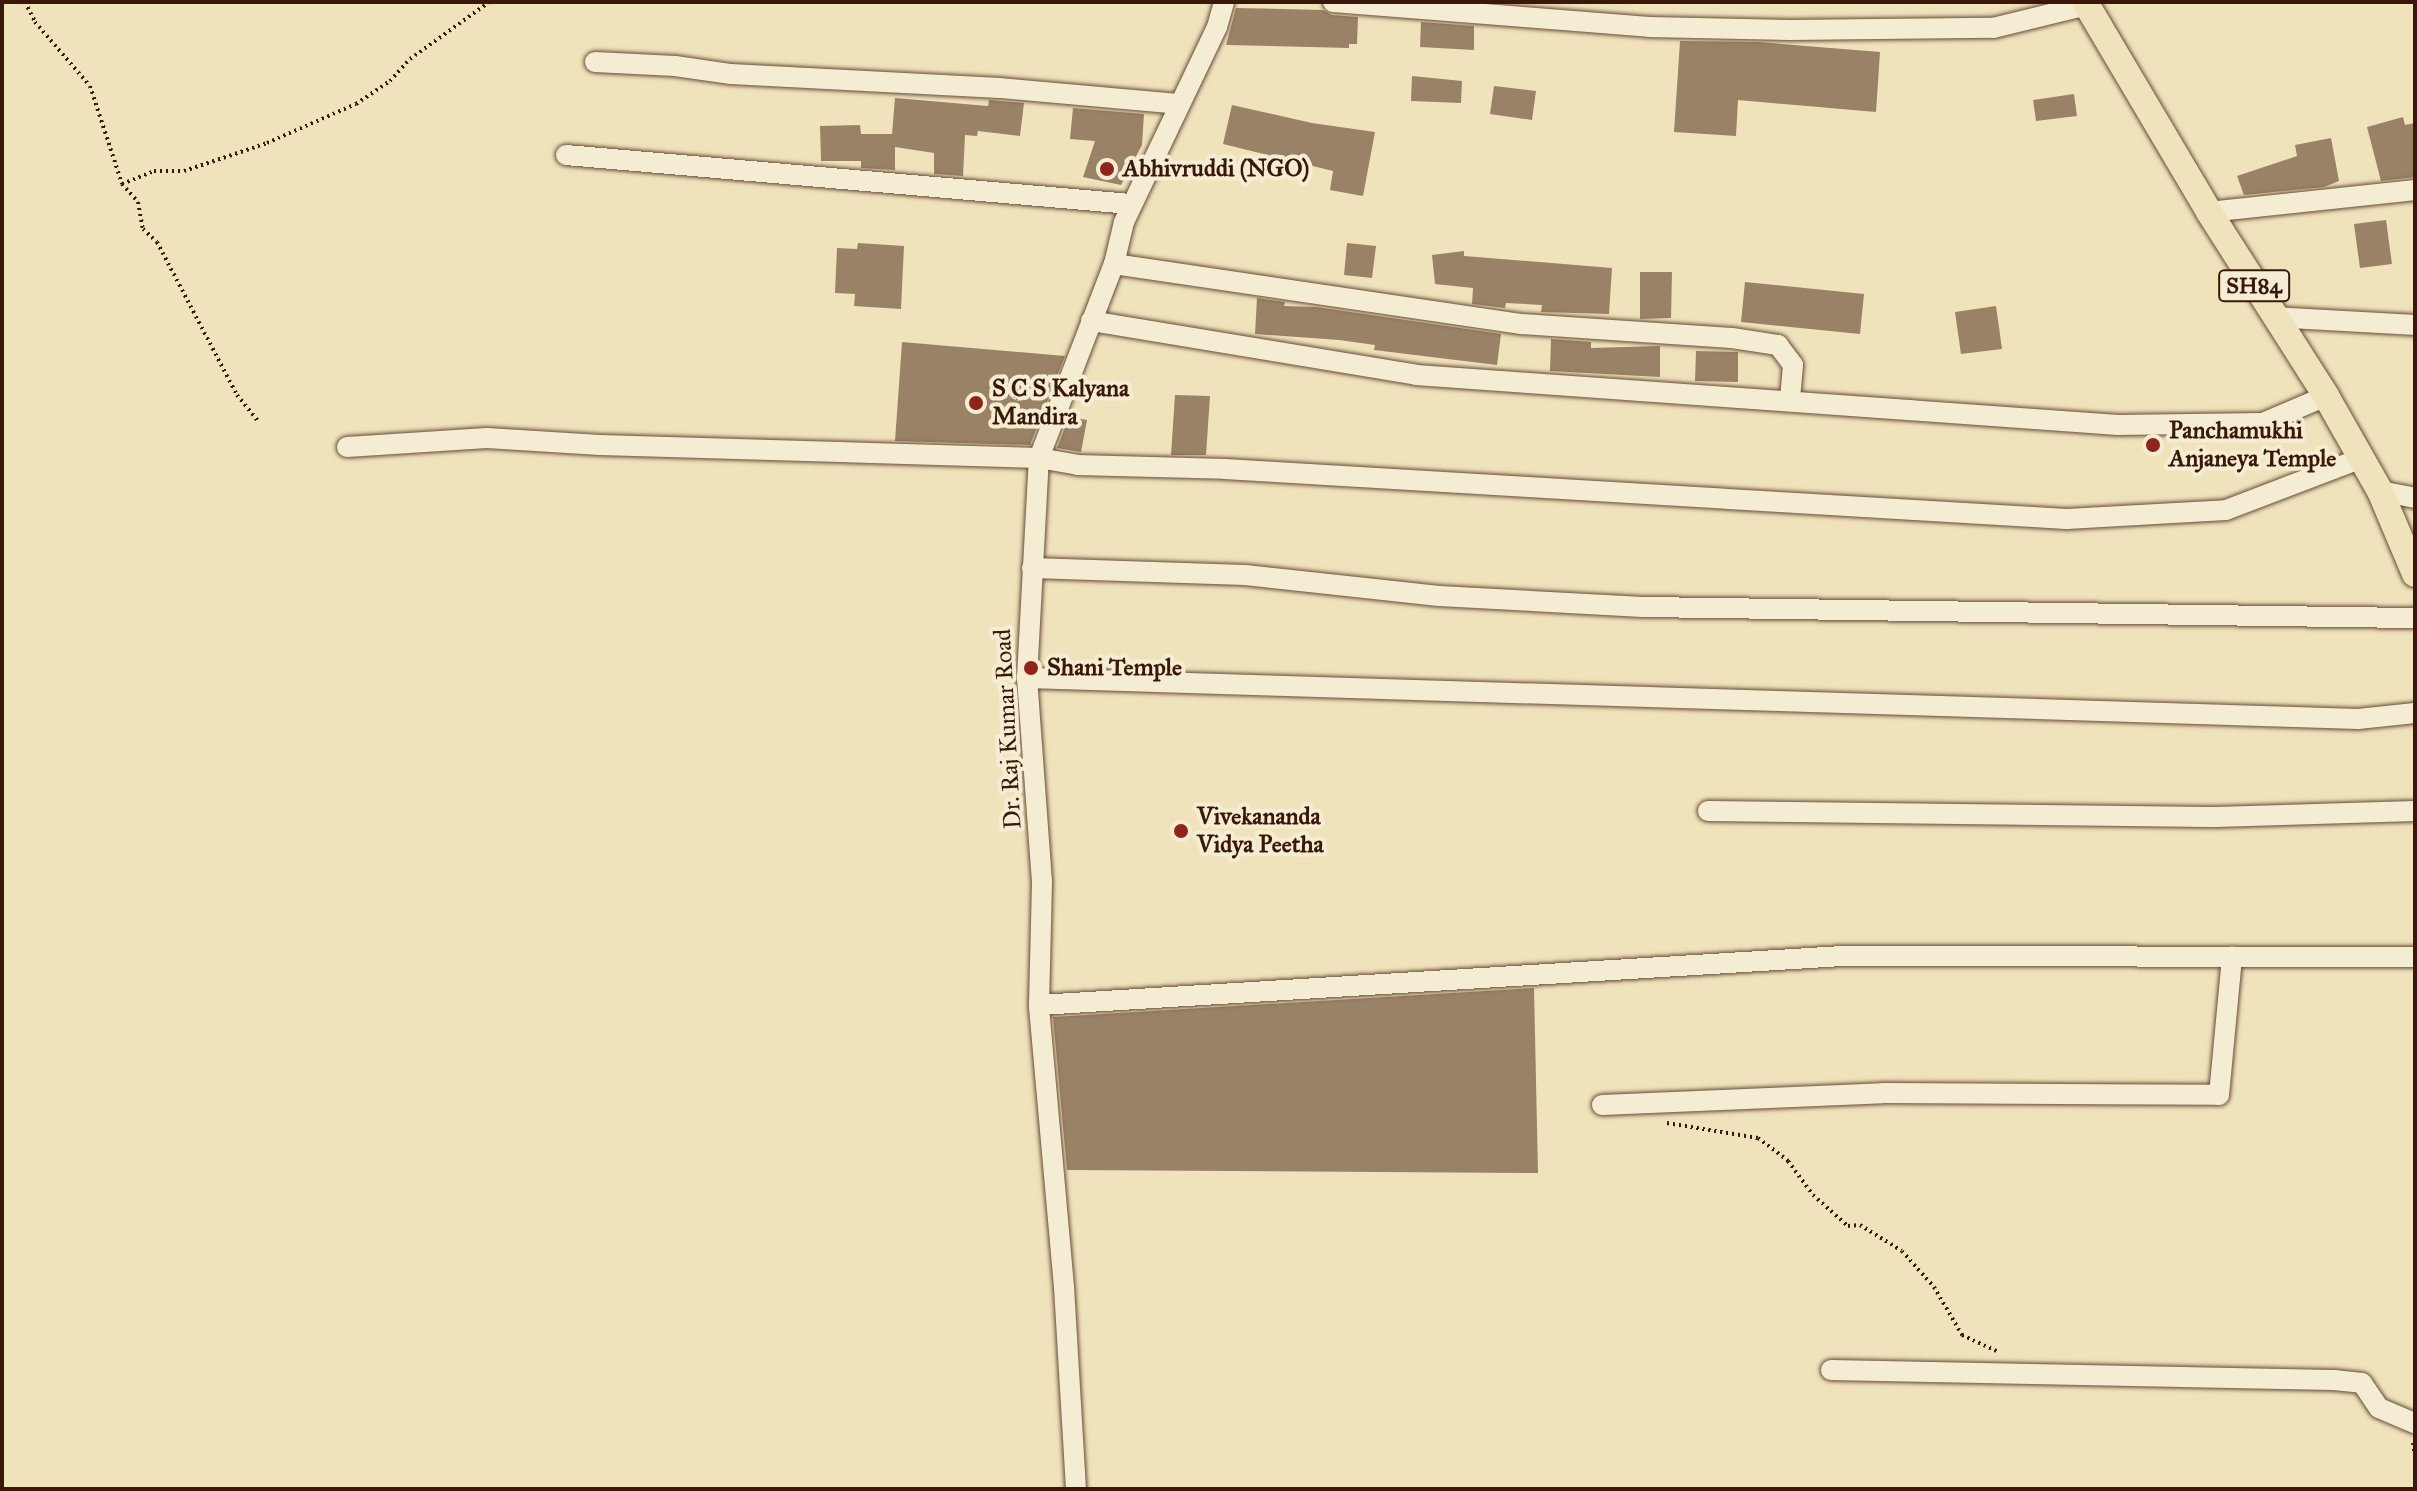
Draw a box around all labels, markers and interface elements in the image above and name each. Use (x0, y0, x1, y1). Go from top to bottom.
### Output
place label: Abhivruddi (NGO) (1123, 155, 1309, 183)
marker: Abhivruddi (NGO) (1098, 160, 1116, 178)
road number: SH84 (2218, 268, 2290, 304)
place label: S C S Kalyana Mandira (992, 375, 1129, 431)
marker: S C S Kalyana Mandira (967, 394, 985, 412)
place label: Panchamukhi Anjaneya Temple (2169, 417, 2336, 473)
marker: Panchamukhi Anjaneya Temple (2144, 436, 2162, 454)
street label: Dr. Raj Kumar Road (988, 628, 1028, 830)
place label: Shani Temple (1047, 654, 1182, 682)
marker: Shani Temple (1022, 659, 1040, 677)
place label: Vivekananda Vidya Peetha (1197, 803, 1324, 859)
marker: Vivekananda Vidya Peetha (1172, 822, 1190, 840)

